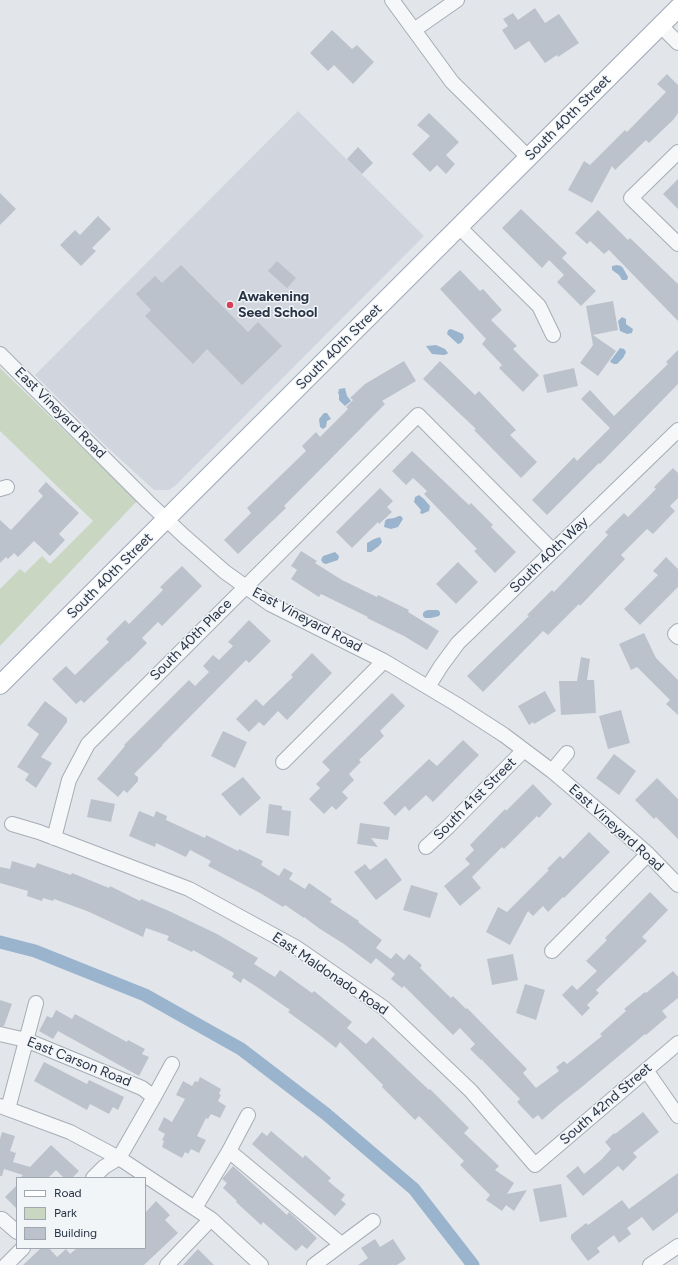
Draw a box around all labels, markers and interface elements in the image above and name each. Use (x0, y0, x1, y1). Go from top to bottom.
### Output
street label: South 40th Street (522, 72, 614, 164)
place label: Awakening Seed School (238, 289, 318, 322)
marker: Awakening Seed School (225, 300, 235, 310)
street label: South 40th Street (293, 301, 385, 393)
street label: East Vineyard Road (11, 364, 109, 462)
street label: South 40th Way (506, 513, 592, 597)
street label: South 40th Street (64, 530, 156, 622)
street label: East Vineyard Road (249, 584, 365, 656)
street label: South 40th Place (147, 596, 235, 684)
street label: South 41st Street (430, 754, 520, 844)
street label: East Vineyard Road (565, 781, 667, 875)
street label: East Maldonado Road (269, 929, 391, 1019)
street label: East Carson Road (24, 1033, 134, 1091)
street label: South 42nd Street (557, 1060, 655, 1148)
legend (16, 1177, 146, 1249)
text: Road (54, 1186, 82, 1200)
text: Park (54, 1206, 77, 1220)
text: Building (54, 1226, 97, 1240)

